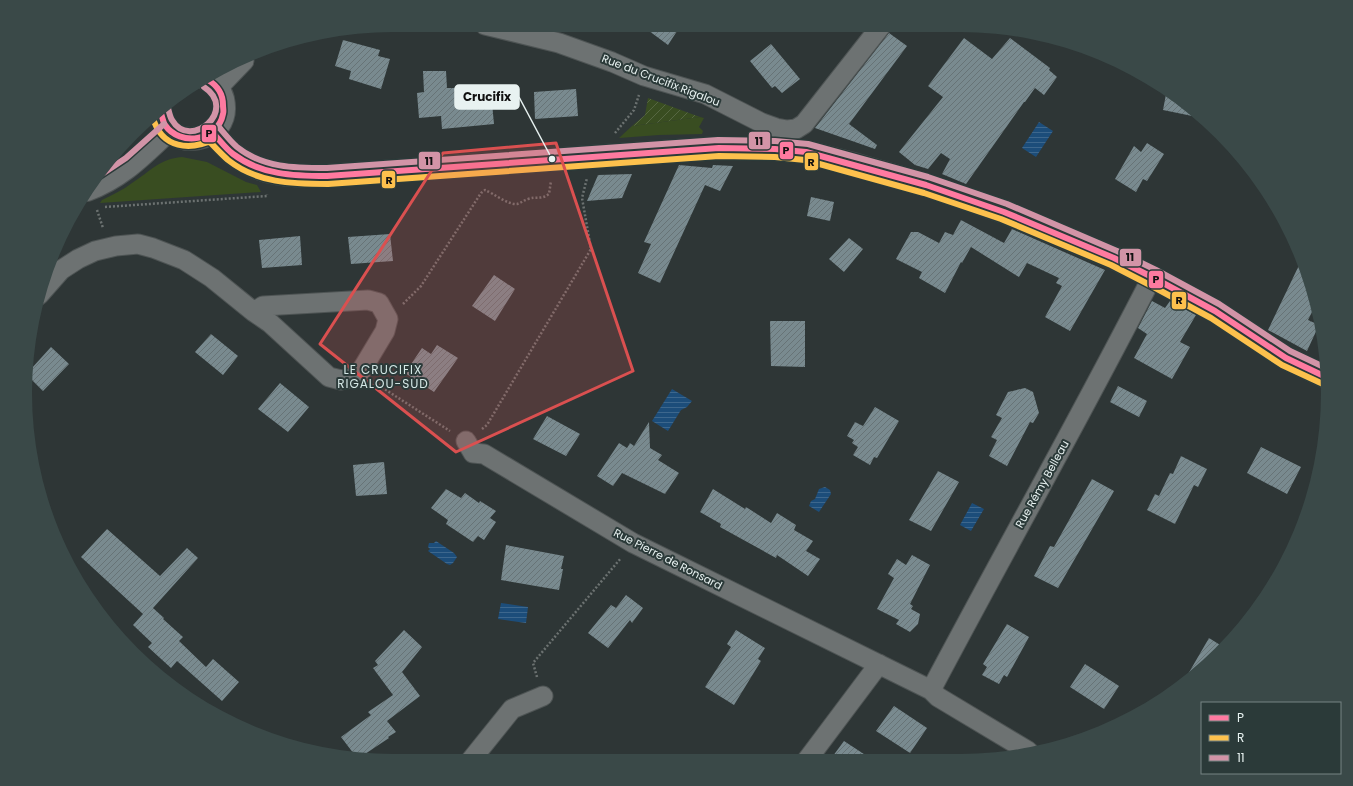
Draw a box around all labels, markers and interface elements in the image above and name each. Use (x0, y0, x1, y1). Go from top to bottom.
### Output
street label: Rue du Crucifix Rigalou (600, 50, 722, 110)
callout: Crucifix (455, 85, 519, 109)
text: Crucifix (463, 88, 512, 105)
line badge: P (201, 124, 217, 143)
text: P (206, 125, 213, 141)
line badge: 11 (748, 131, 771, 150)
text: 11 (755, 133, 763, 149)
line badge: P (779, 141, 794, 160)
text: P (783, 142, 790, 158)
line badge: 11 (418, 151, 441, 170)
line badge: R (804, 152, 819, 171)
text: 11 (425, 153, 433, 169)
text: R (807, 154, 815, 170)
line badge: R (381, 170, 396, 189)
text: R (385, 172, 393, 188)
line badge: 11 (1119, 248, 1142, 267)
text: 11 (1126, 249, 1134, 265)
line badge: P (1148, 270, 1164, 289)
text: P (1153, 271, 1160, 287)
line badge: R (1171, 291, 1187, 310)
text: R (1175, 292, 1183, 308)
district label: LE CRUCIFIX RIGALOU-SUD (337, 361, 429, 392)
street label: Rue Rémy Belleau (1011, 437, 1073, 531)
street label: Rue Pierre de Ronsard (611, 525, 725, 593)
legend (1201, 702, 1341, 774)
text: P (1237, 709, 1244, 726)
text: R (1237, 729, 1244, 746)
text: 11 (1237, 749, 1245, 766)

